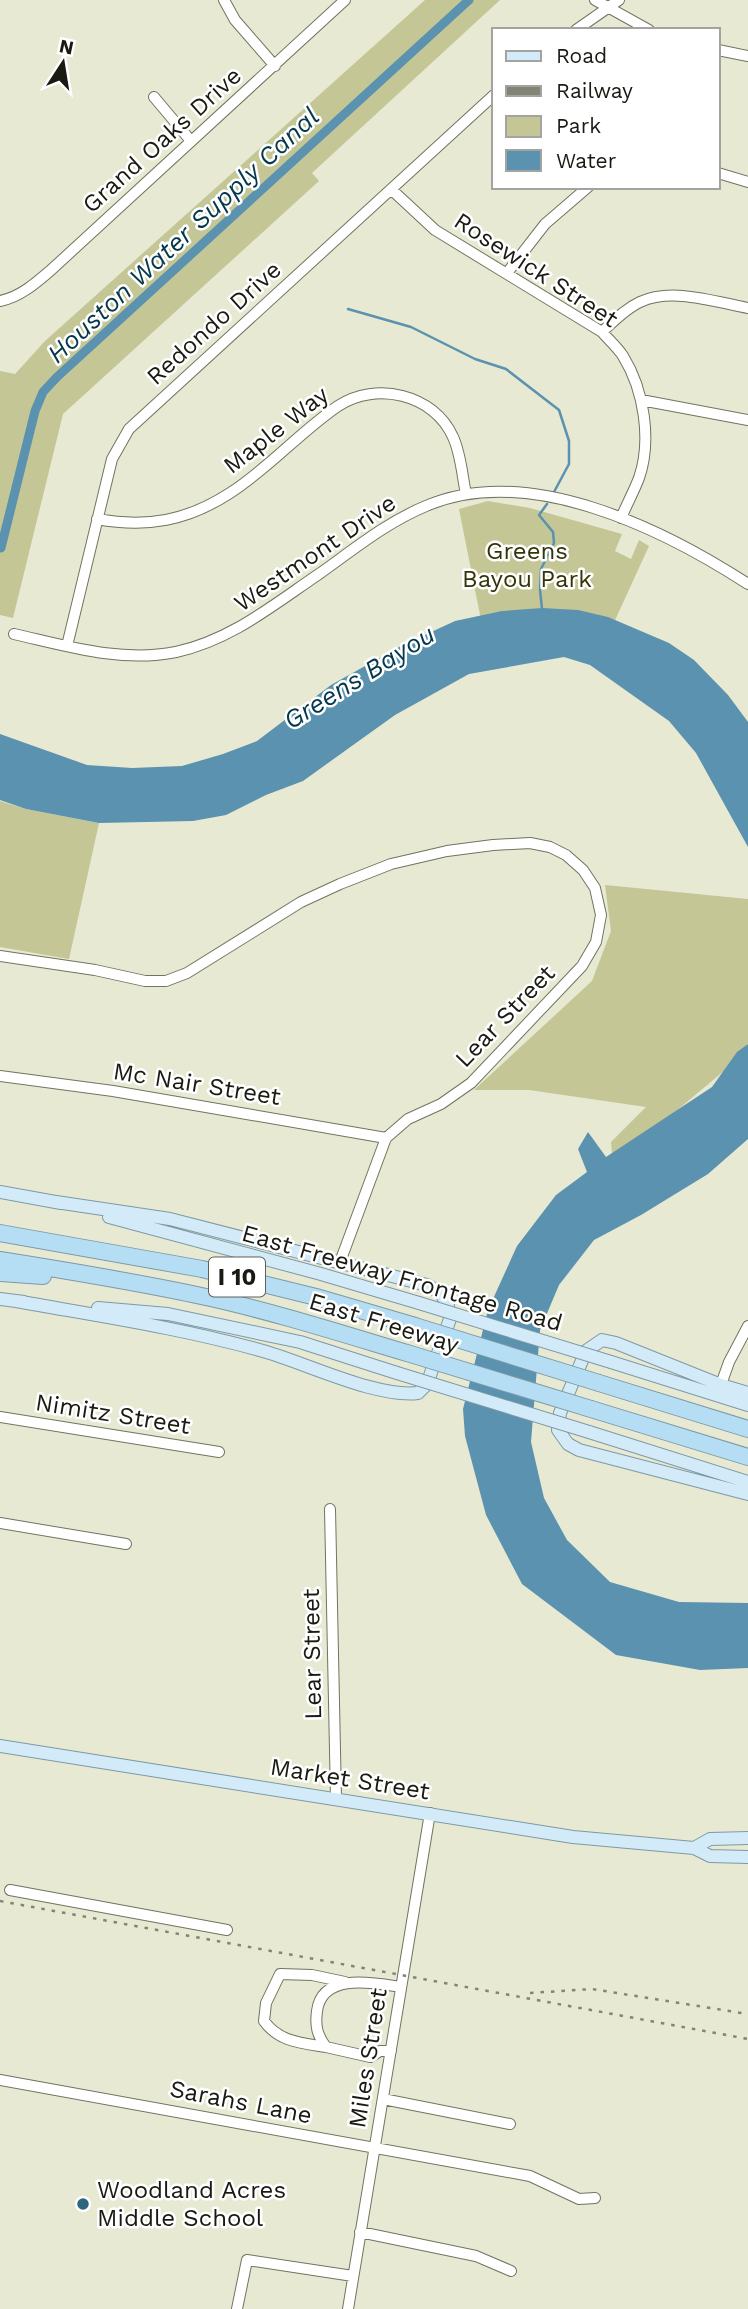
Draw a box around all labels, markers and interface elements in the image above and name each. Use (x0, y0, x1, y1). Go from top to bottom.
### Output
north arrow (28, 28, 98, 98)
legend (492, 28, 720, 189)
text: N (57, 34, 76, 60)
text: Road (556, 43, 607, 68)
street label: Grand Oaks Drive (77, 61, 247, 219)
text: Railway (556, 78, 633, 103)
water label: Houston Water Supply Canal (41, 101, 325, 369)
text: Park (556, 113, 601, 138)
text: Water (556, 148, 617, 173)
street label: Rosewick Street (449, 207, 623, 333)
street label: Redondo Drive (141, 255, 287, 391)
street label: Maple Way (218, 380, 334, 480)
street label: Westmont Drive (229, 489, 401, 617)
park label: Greens Bayou Park (462, 537, 592, 593)
water label: Greens Bayou (278, 619, 440, 735)
street label: Lear Street (449, 959, 561, 1073)
street label: Mc Nair Street (111, 1057, 283, 1111)
street label: East Freeway Frontage Road (238, 1218, 566, 1338)
road number: I 10 (209, 1258, 265, 1296)
street label: East Freeway (306, 1287, 462, 1359)
street label: Nimitz Street (33, 1388, 193, 1440)
street label: Lear Street (297, 1588, 327, 1720)
street label: Market Street (268, 1753, 432, 1805)
street label: Miles Street (343, 1986, 393, 2130)
street label: Sarahs Lane (168, 2075, 314, 2129)
place label: Woodland Acres Middle School (97, 2176, 286, 2232)
marker: Woodland Acres Middle School (75, 2196, 91, 2212)

